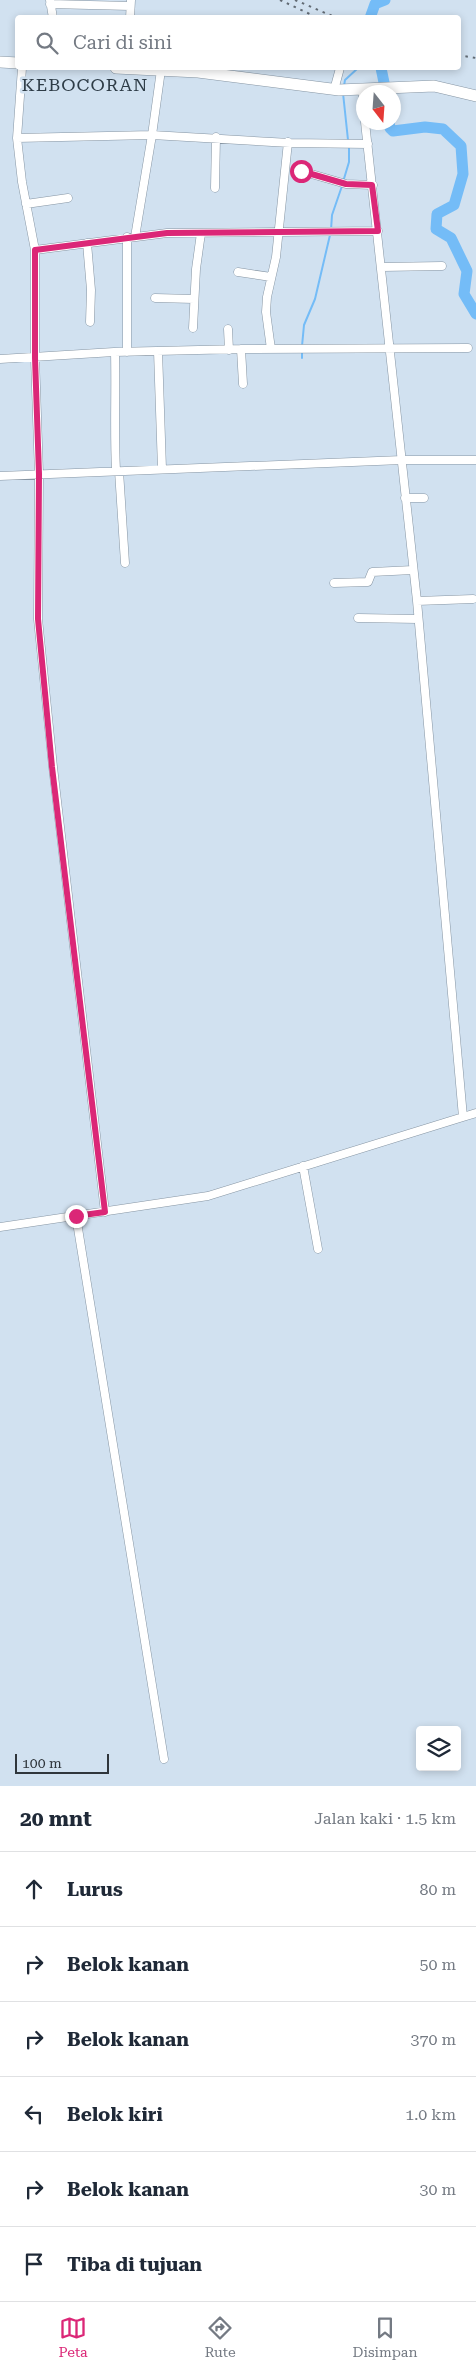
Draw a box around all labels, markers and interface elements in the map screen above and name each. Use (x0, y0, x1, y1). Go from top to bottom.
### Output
search box (15, 15, 461, 70)
icon: search (33, 29, 61, 57)
text: Cari di sini (73, 31, 172, 54)
district label: KEBOCORAN (22, 74, 148, 95)
north arrow (356, 85, 401, 130)
route start (290, 160, 313, 183)
route end (65, 1205, 88, 1228)
map controls (416, 1726, 461, 1771)
button: layers (416, 1726, 461, 1771)
scale bar (15, 1751, 109, 1774)
text: 100 m (22, 1755, 62, 1771)
text: 20 mnt (20, 1807, 92, 1831)
text: Jalan kaki · 1.5 km (314, 1809, 456, 1828)
icon: ahead (20, 1875, 48, 1903)
text: Lurus (67, 1878, 123, 1901)
text: 80 m (419, 1880, 456, 1899)
icon: right (20, 1950, 48, 1978)
text: Belok kanan (67, 1953, 189, 1976)
text: 50 m (419, 1955, 456, 1974)
icon: right (20, 2025, 48, 2053)
text: Belok kanan (67, 2028, 189, 2051)
text: 370 m (410, 2030, 456, 2049)
icon: left (20, 2100, 48, 2128)
text: Belok kiri (67, 2103, 163, 2126)
text: 1.0 km (405, 2105, 456, 2124)
icon: right (20, 2175, 48, 2203)
text: Belok kanan (67, 2178, 189, 2201)
text: 30 m (419, 2180, 456, 2199)
icon: arrive (20, 2250, 48, 2278)
text: Tiba di tujuan (67, 2253, 202, 2276)
tab: Peta (59, 2314, 88, 2360)
tab: Rute (205, 2314, 236, 2360)
tab: Disimpan (353, 2314, 417, 2360)

